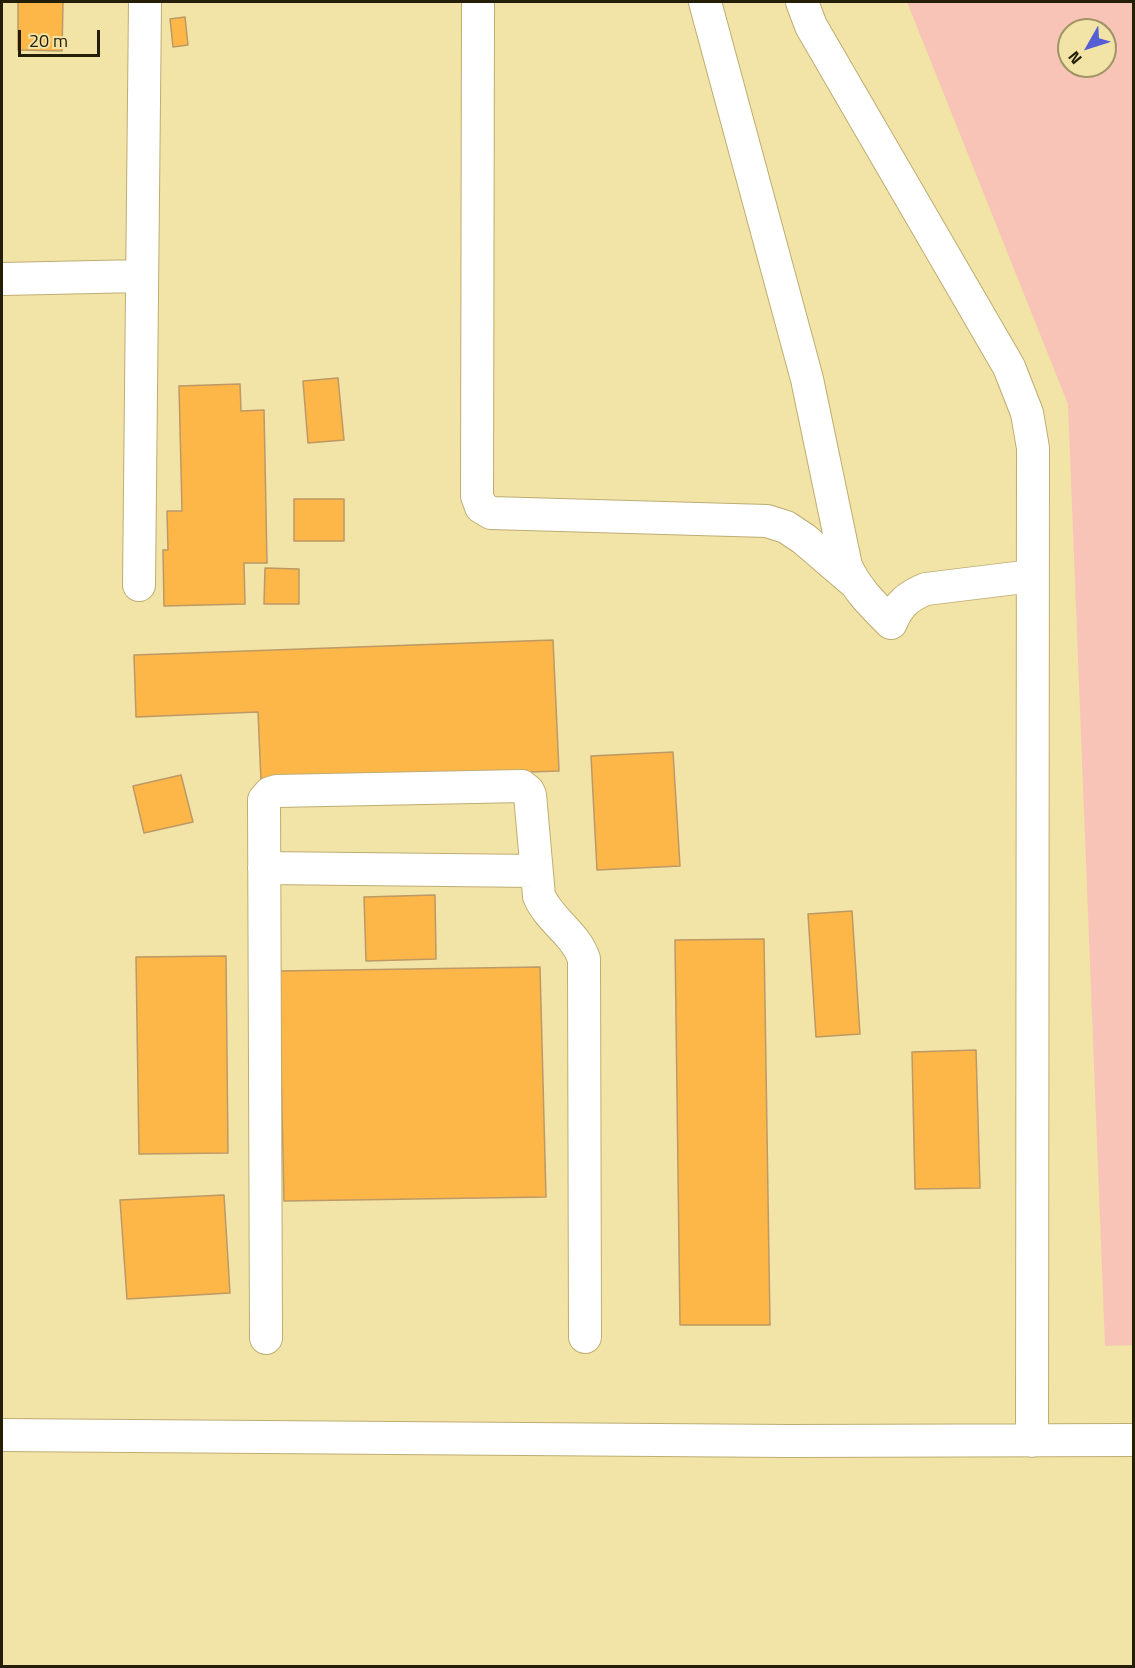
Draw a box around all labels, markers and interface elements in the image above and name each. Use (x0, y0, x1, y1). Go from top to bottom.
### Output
scale bar (21, 18, 104, 56)
north arrow (1057, 18, 1117, 78)
text: 20 m (29, 27, 68, 54)
text: N (1062, 46, 1087, 70)

